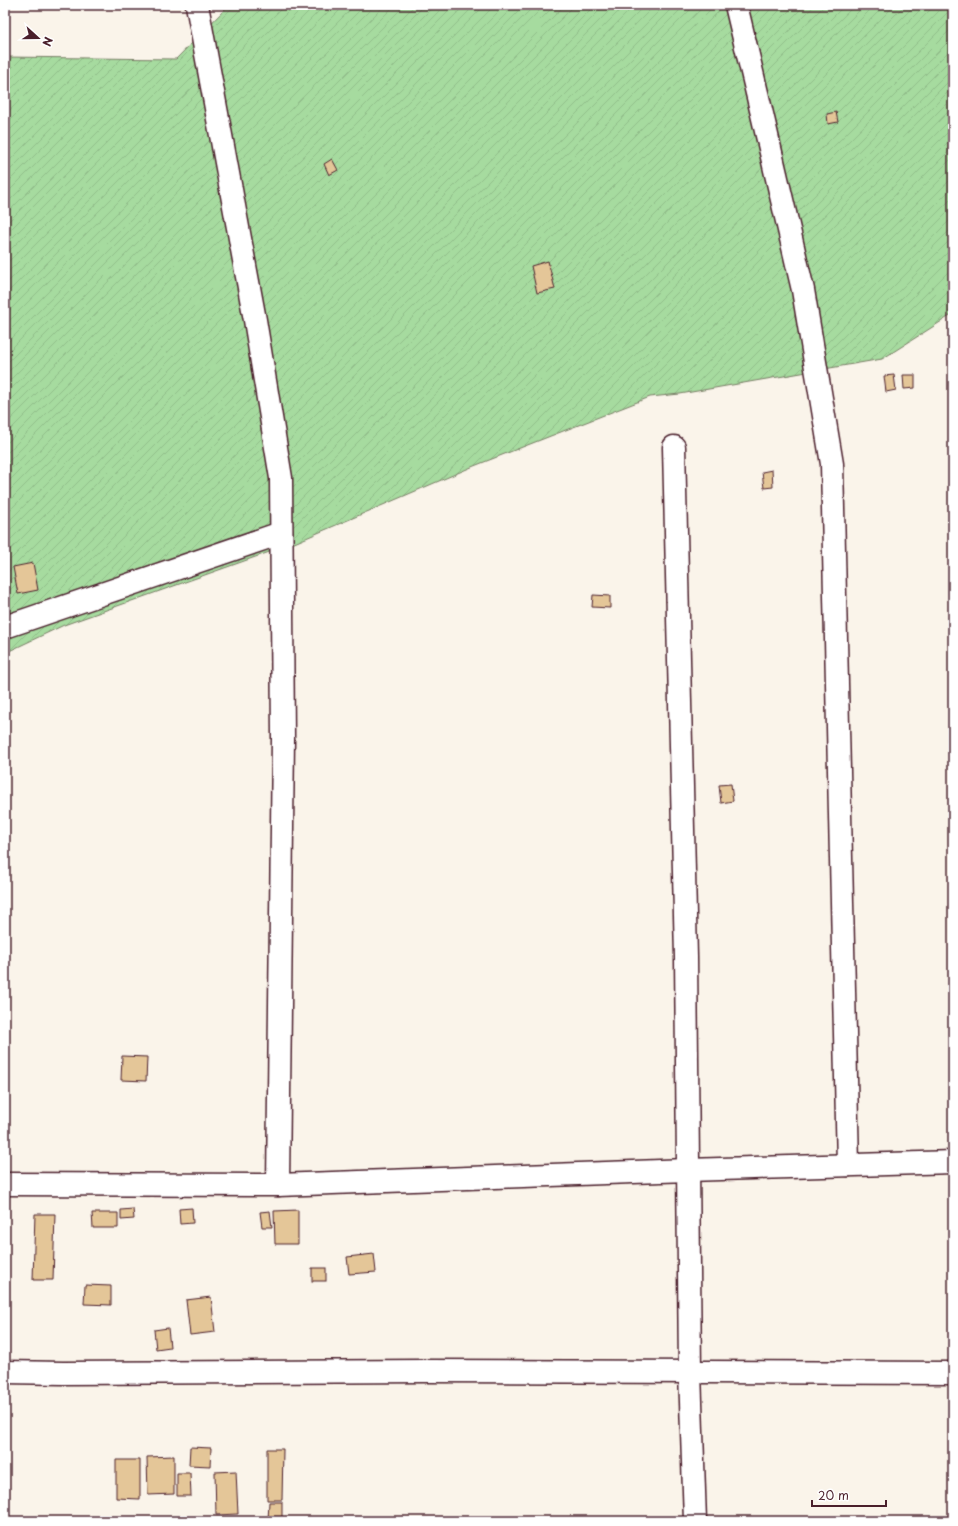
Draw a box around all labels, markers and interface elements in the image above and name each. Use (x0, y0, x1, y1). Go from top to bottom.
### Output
north arrow (18, 18, 58, 58)
text: N (38, 35, 57, 49)
scale bar (812, 1482, 886, 1508)
text: 20 m (818, 1486, 849, 1504)

